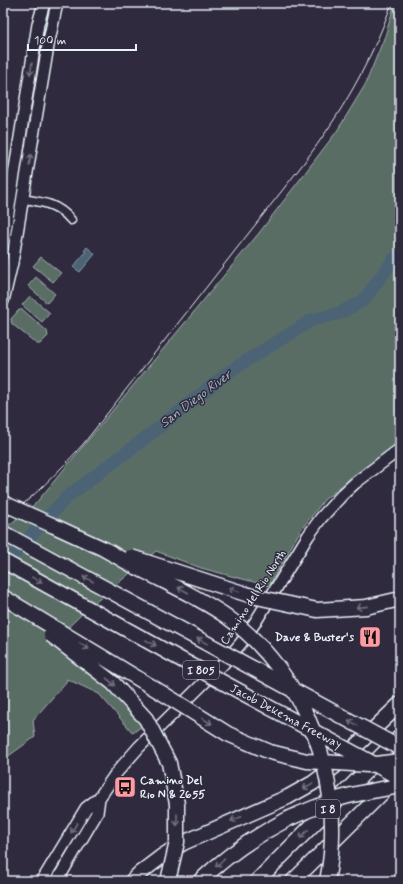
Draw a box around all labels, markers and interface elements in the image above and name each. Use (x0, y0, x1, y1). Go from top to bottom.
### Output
scale bar (28, 26, 136, 52)
text: 100 m (34, 33, 66, 49)
one-way arrow (27, 62, 35, 75)
one-way arrow (26, 154, 34, 167)
water label: San Diego River (157, 366, 236, 432)
street label: Camino del Rio North (217, 547, 291, 648)
one-way arrow (82, 575, 94, 582)
one-way arrow (31, 577, 43, 585)
one-way arrow (177, 586, 189, 593)
one-way arrow (228, 586, 241, 593)
one-way arrow (356, 603, 369, 611)
restaurant icon: Dave & Buster's (357, 624, 383, 650)
place label: Dave & Buster's (275, 630, 355, 646)
one-way arrow (196, 637, 208, 644)
one-way arrow (145, 640, 157, 647)
one-way arrow (78, 642, 89, 650)
road number: I 805 (183, 661, 219, 679)
one-way arrow (106, 677, 117, 686)
street label: Jacob Dekema Freeway (227, 681, 344, 753)
one-way arrow (201, 717, 212, 725)
one-way arrow (348, 719, 360, 726)
place label: Camino Del Rio N & 2655 (140, 773, 206, 803)
bus stop icon: Camino Del Rio N & 2655 (112, 774, 138, 800)
one-way arrow (303, 782, 314, 790)
road number: I 8 (316, 800, 340, 818)
one-way arrow (173, 813, 181, 826)
one-way arrow (231, 816, 243, 824)
one-way arrow (70, 822, 78, 834)
one-way arrow (299, 829, 308, 839)
one-way arrow (215, 858, 225, 867)

